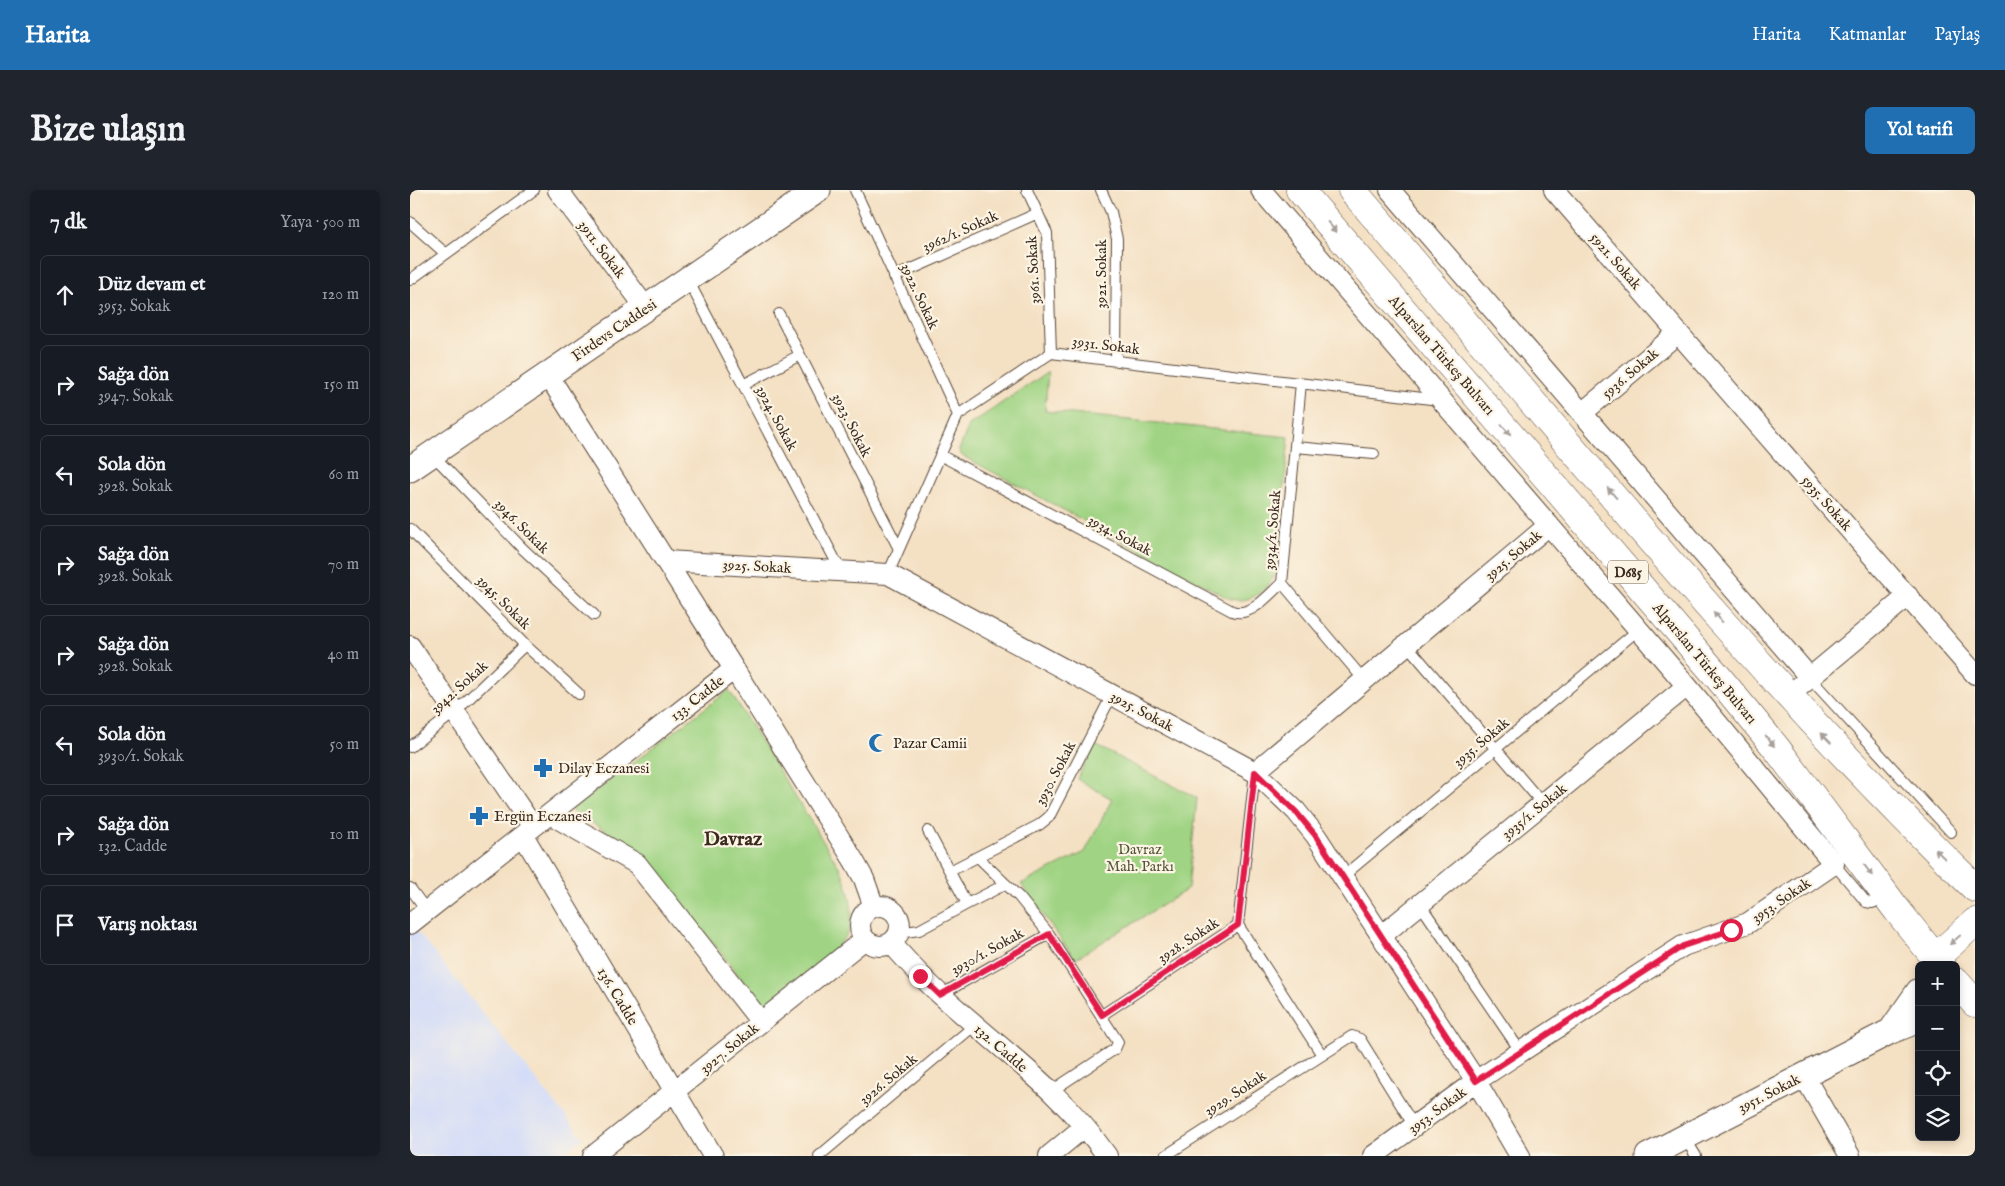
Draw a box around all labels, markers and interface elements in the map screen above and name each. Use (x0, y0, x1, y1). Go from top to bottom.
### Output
text: Harita (25, 20, 90, 51)
text: Harita (1752, 24, 1801, 47)
text: Katmanlar (1829, 24, 1906, 47)
text: Paylaş (1934, 24, 1980, 47)
button: Yol tarifi (1865, 107, 1975, 154)
text: Bize ulaşın (30, 108, 186, 153)
street label: 3962/1. Sokak (919, 206, 1002, 257)
text: 7 dk (50, 209, 87, 236)
text: Yaya · 500 m (280, 213, 360, 233)
street label: 3911. Sokak (574, 216, 630, 283)
one-way arrow (1326, 221, 1337, 233)
street label: 5921. Sokak (1586, 229, 1646, 294)
street label: 3961. Sokak (1022, 234, 1045, 305)
street label: 3921. Sokak (1092, 238, 1111, 309)
street label: 3922. Sokak (896, 260, 944, 333)
text: Düz devam et (98, 273, 206, 297)
icon: ahead (51, 281, 79, 309)
text: 120 m (322, 285, 359, 305)
street label: Alparslan Türkeş Bulvarı (1384, 291, 1499, 419)
street label: Firdevs Caddesi (568, 295, 660, 366)
text: 3953. Sokak (98, 297, 170, 317)
street label: 3931. Sokak (1071, 332, 1142, 359)
street label: 5936. Sokak (1598, 343, 1663, 403)
text: Sağa dön (98, 363, 169, 387)
icon: right (51, 371, 79, 399)
text: 150 m (324, 375, 359, 395)
street label: 3924. Sokak (751, 382, 802, 455)
text: 3947. Sokak (98, 387, 173, 407)
street label: 3923. Sokak (827, 390, 876, 461)
one-way arrow (1501, 423, 1512, 436)
text: Sola dön (98, 453, 166, 477)
icon: left (51, 461, 79, 489)
text: 60 m (329, 465, 359, 485)
street label: 5935. Sokak (1797, 472, 1857, 536)
text: 3928. Sokak (98, 477, 172, 497)
one-way arrow (1607, 487, 1618, 500)
street label: 3934/1. Sokak (1260, 488, 1286, 571)
street label: 3946. Sokak (490, 495, 554, 559)
street label: 3934. Sokak (1084, 511, 1156, 561)
street label: 3925. Sokak (1481, 525, 1547, 585)
text: Sağa dön (98, 543, 169, 567)
icon: right (51, 551, 79, 579)
text: 70 m (328, 555, 359, 575)
street label: 3925. Sokak (722, 555, 793, 578)
road number: D685 (1608, 561, 1648, 584)
text: 3928. Sokak (98, 567, 172, 587)
street label: 3945. Sokak (472, 571, 536, 634)
street label: Alparslan Türkeş Bulvarı (1648, 598, 1761, 728)
one-way arrow (1712, 611, 1724, 623)
text: Sağa dön (98, 633, 169, 657)
icon: right (51, 641, 79, 669)
text: 40 m (327, 645, 359, 665)
street label: 3942. Sokak (427, 656, 493, 718)
text: 3928. Sokak (98, 657, 172, 677)
street label: 133. Cadde (666, 671, 728, 725)
street label: 3925. Sokak (1107, 687, 1178, 737)
street label: 3935. Sokak (1449, 713, 1514, 771)
text: Sola dön (98, 723, 166, 747)
icon: left (51, 731, 79, 759)
mosque icon: Pazar Camii (867, 732, 889, 754)
one-way arrow (1820, 732, 1832, 744)
place label: Pazar Camii (893, 734, 967, 753)
one-way arrow (1764, 734, 1775, 747)
text: 50 m (330, 735, 359, 755)
street label: 3930. Sokak (1031, 737, 1081, 809)
text: 3930/1. Sokak (98, 747, 184, 767)
pharmacy icon: Dilay Eczanesi (532, 757, 554, 779)
place label: Dilay Eczanesi (558, 759, 650, 778)
street label: 3935/1. Sokak (1498, 779, 1572, 844)
pharmacy icon: Ergün Eczanesi (468, 805, 490, 827)
place label: Ergün Eczanesi (494, 807, 592, 826)
text: Sağa dön (98, 813, 169, 837)
icon: right (51, 821, 79, 849)
text: 10 m (329, 825, 359, 845)
district label: Davraz (704, 827, 763, 852)
text: 132. Cadde (98, 837, 167, 857)
park label: Davraz Mah. Parkı (1106, 840, 1174, 876)
one-way arrow (1934, 848, 1946, 860)
one-way arrow (1863, 863, 1873, 877)
street label: 3953. Sokak (1748, 873, 1816, 927)
icon: arrive (51, 911, 79, 939)
text: Varış noktası (98, 913, 197, 937)
street label: 3928. Sokak (1154, 913, 1224, 967)
route start (1720, 919, 1743, 942)
street label: 3930/1. Sokak (947, 923, 1028, 979)
one-way arrow (1949, 934, 1961, 945)
map controls (1915, 961, 1960, 1141)
button: + (1915, 961, 1960, 1006)
street label: 136. Cadde (593, 964, 642, 1029)
route end (909, 965, 932, 988)
button: − (1915, 1006, 1960, 1051)
street label: 3927. Sokak (696, 1018, 764, 1078)
street label: 132. Cadde (970, 1020, 1031, 1077)
street label: 3926. Sokak (855, 1049, 922, 1109)
button: locate (1915, 1051, 1960, 1096)
street label: 3929. Sokak (1201, 1066, 1271, 1121)
street label: 3951. Sokak (1735, 1069, 1805, 1117)
street label: 3953. Sokak (1404, 1082, 1471, 1138)
button: layers (1915, 1096, 1960, 1141)

